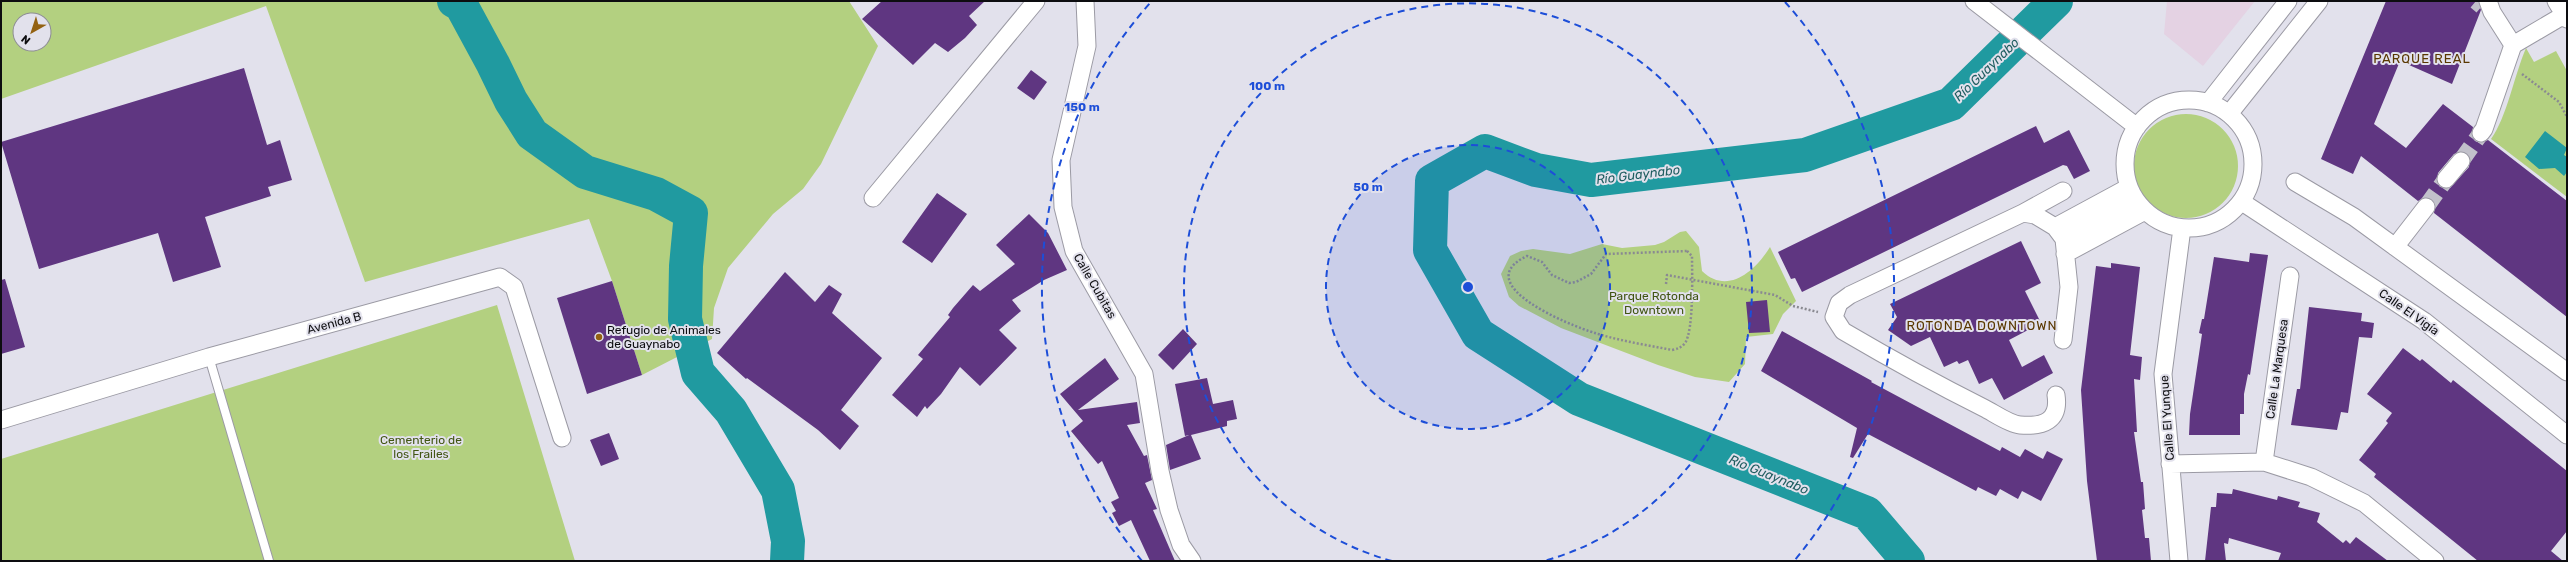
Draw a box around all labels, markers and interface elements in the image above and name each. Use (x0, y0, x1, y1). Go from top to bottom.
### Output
north arrow (12, 12, 52, 52)
text: N (19, 32, 33, 47)
water label: Río Guaynabo (1951, 35, 2022, 104)
district label: PARQUE REAL (2373, 51, 2471, 66)
text: 100 m (1249, 79, 1285, 93)
text: 150 m (1064, 100, 1100, 114)
water label: Río Guaynabo (1595, 162, 1681, 187)
text: 50 m (1353, 180, 1383, 194)
street label: Calle Cubitas (1071, 251, 1119, 321)
centre of rings (1461, 280, 1475, 294)
street label: Calle El Vigía (2376, 286, 2442, 338)
park label: Parque Rotonda Downtown (1609, 289, 1699, 317)
street label: Avenida B (305, 309, 363, 337)
district label: ROTONDA DOWNTOWN (1906, 318, 2058, 333)
street label: Calle La Marquesa (2263, 318, 2291, 420)
place label: Refugio de Animales de Guaynabo (607, 323, 721, 351)
marker: Refugio de Animales de Guaynabo (594, 332, 604, 342)
street label: Calle El Yunque (2157, 375, 2177, 461)
park label: Cementerio de los Frailes (380, 433, 462, 461)
water label: Río Guaynabo (1727, 452, 1811, 497)

